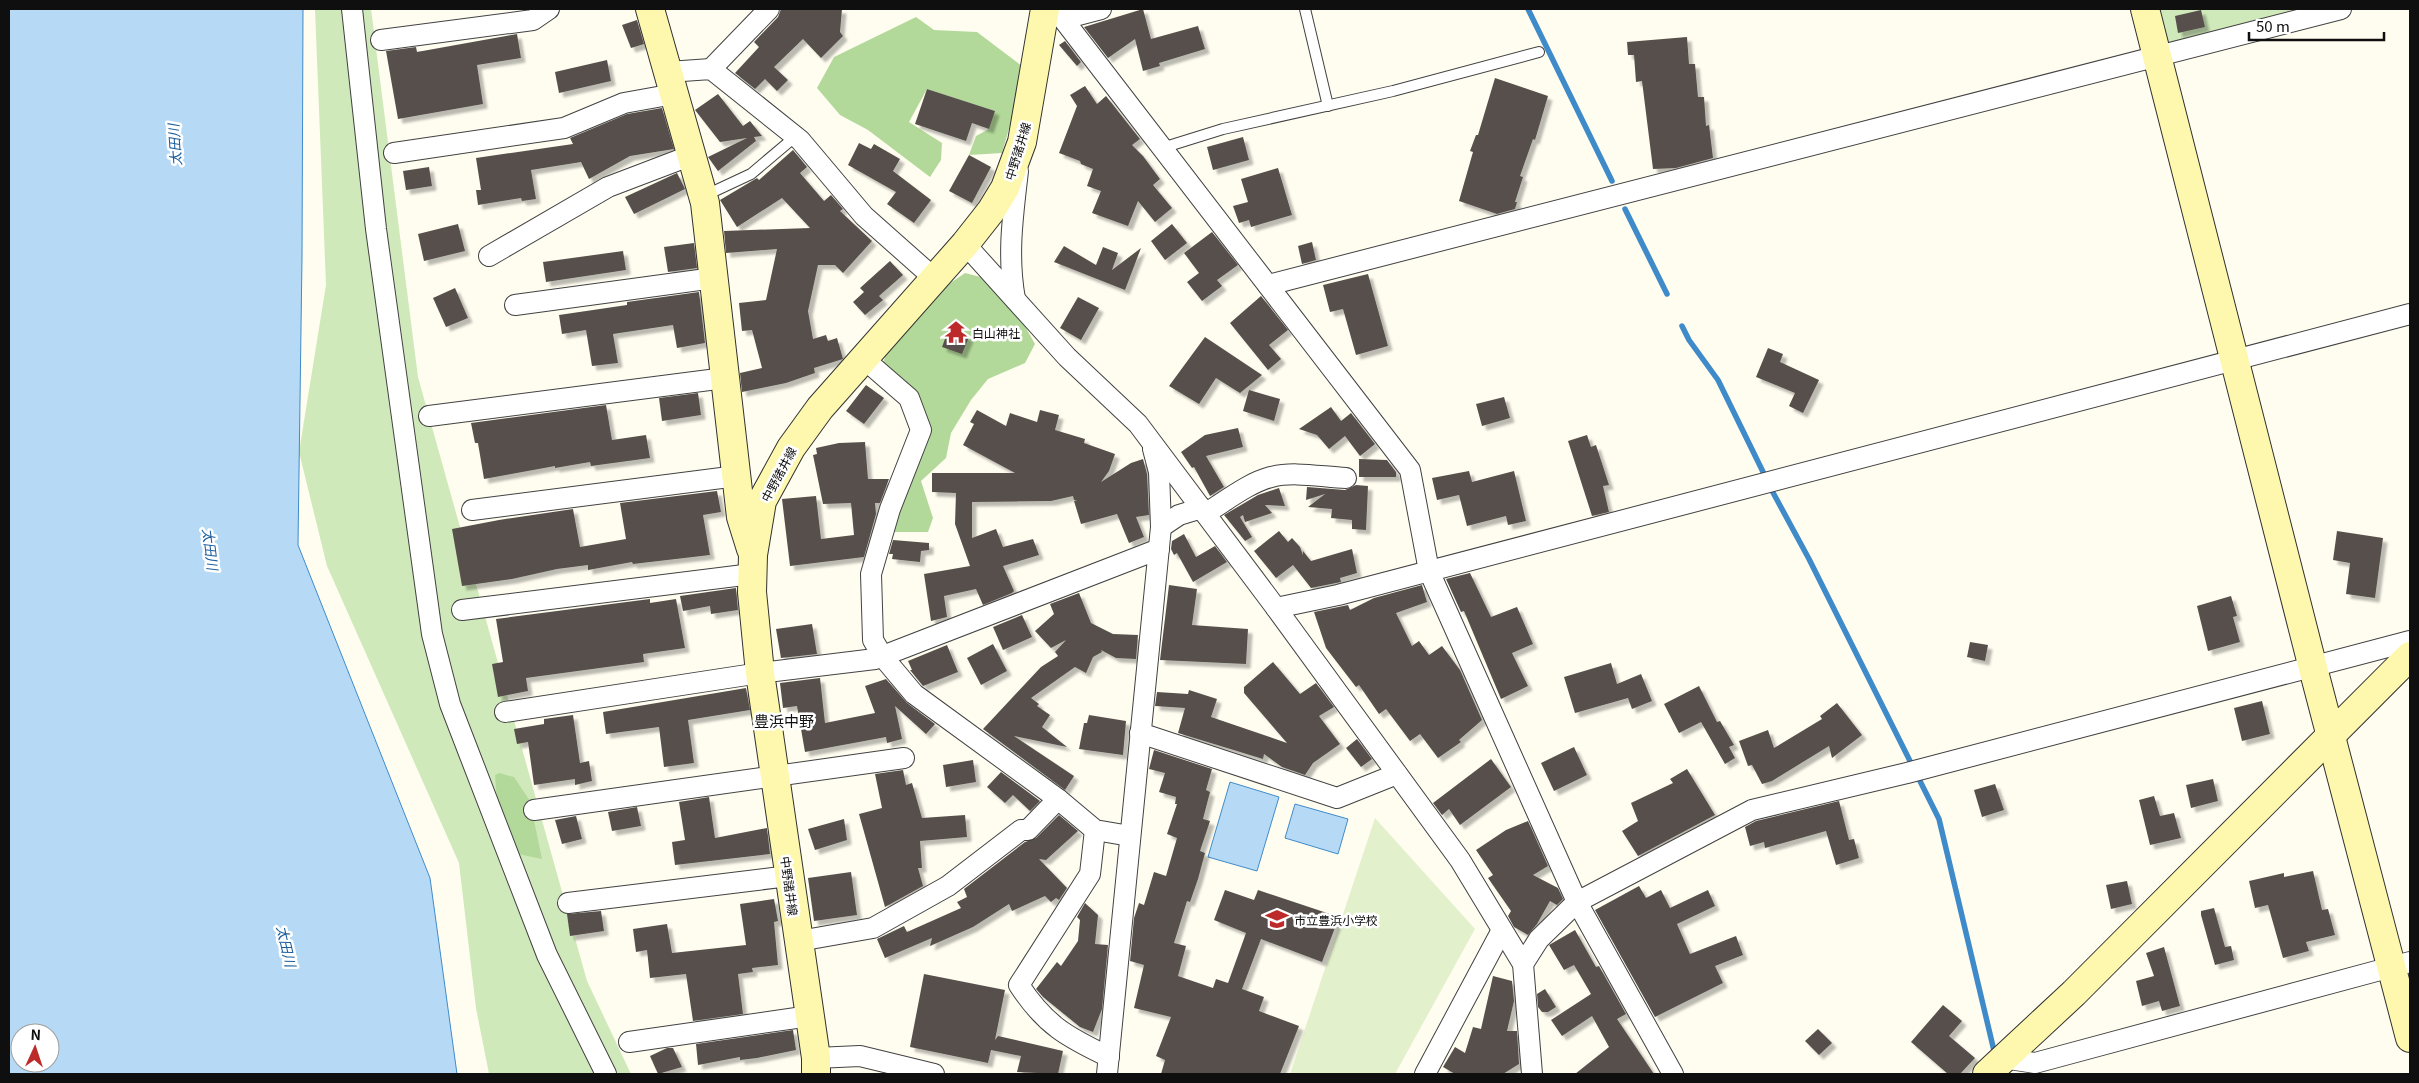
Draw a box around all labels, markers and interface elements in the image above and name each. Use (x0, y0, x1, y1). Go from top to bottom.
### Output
scale bar (2249, 10, 2384, 42)
text: 50 m (2256, 15, 2290, 36)
street label: 中野諸井線 (1000, 120, 1034, 182)
water label: 太田川 (162, 121, 185, 167)
temple icon: 白山神社 (943, 319, 969, 345)
place label: 白山神社 (972, 324, 1020, 341)
street label: 中野諸井線 (756, 444, 800, 504)
water label: 太田川 (199, 527, 224, 573)
district label: 豊浜中野 (754, 710, 814, 731)
street label: 中野諸井線 (777, 855, 803, 917)
school or university icon: 市立豊浜小学校 (1264, 906, 1290, 932)
place label: 市立豊浜小学校 (1294, 911, 1378, 928)
water label: 太田川 (273, 923, 302, 971)
north arrow (10, 1023, 60, 1073)
text: N (30, 1024, 41, 1044)

